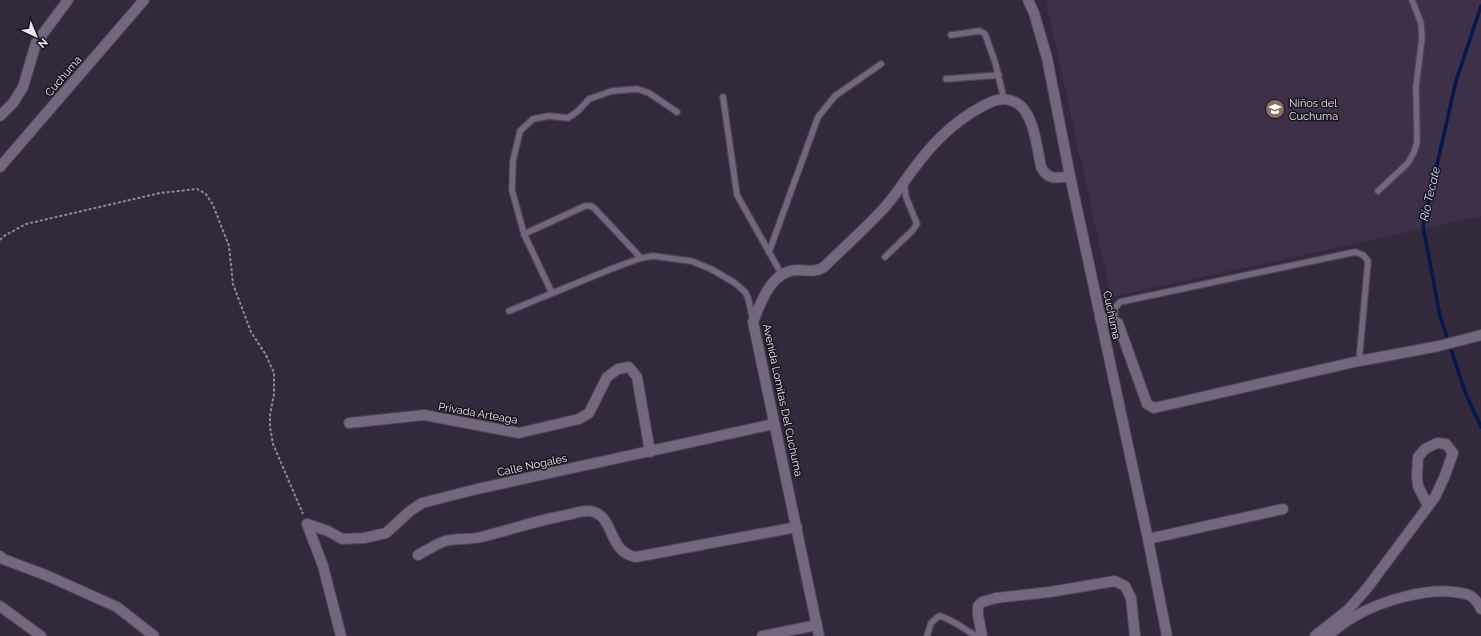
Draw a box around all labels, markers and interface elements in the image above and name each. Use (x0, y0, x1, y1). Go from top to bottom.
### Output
north arrow (16, 16, 56, 56)
text: N (35, 35, 50, 50)
street label: Cuchuma (42, 54, 84, 99)
place label: Niños del Cuchuma (1289, 97, 1338, 123)
school or university icon: Niños del Cuchuma (1264, 98, 1286, 120)
water label: Río Tecate (1417, 165, 1443, 223)
street label: Cuchuma (1100, 290, 1123, 341)
street label: Avenida Lomitas Del Cuchuma (760, 323, 805, 478)
street label: Privada Arteaga (437, 400, 519, 427)
street label: Calle Nogales (496, 452, 568, 479)

